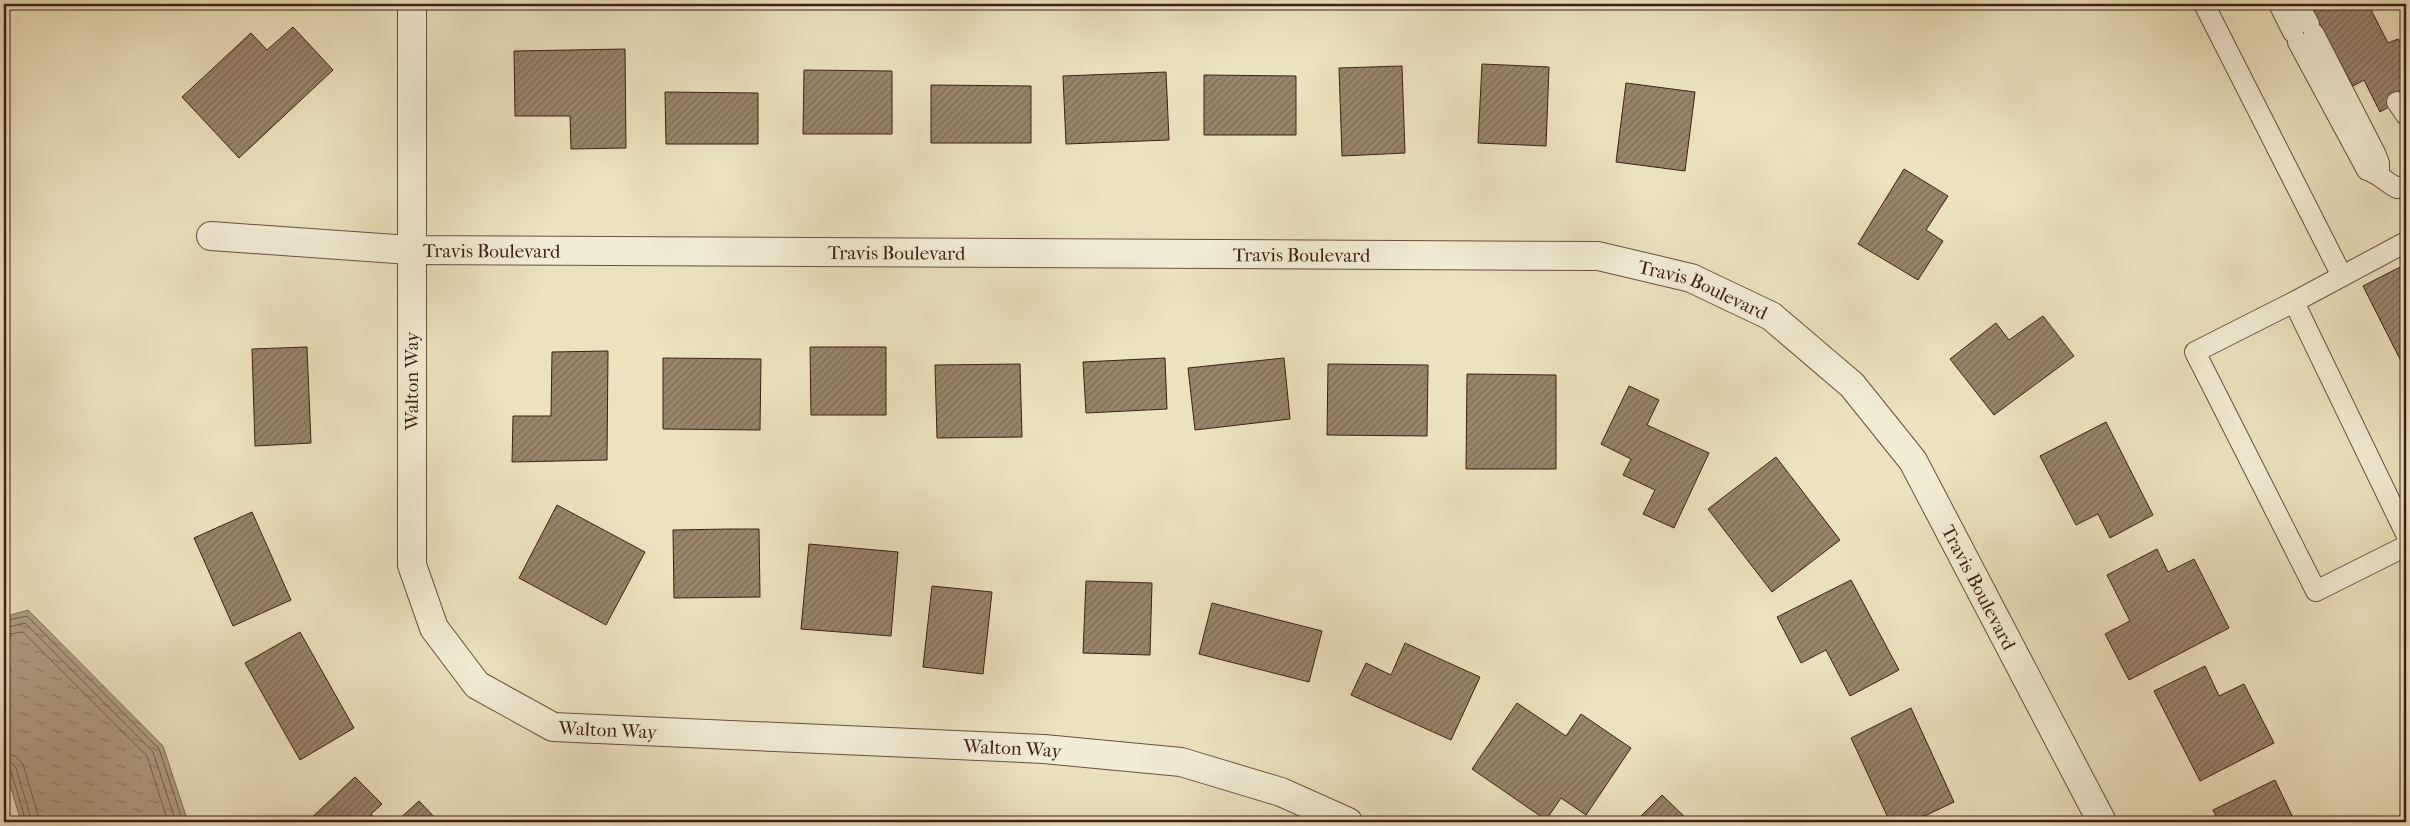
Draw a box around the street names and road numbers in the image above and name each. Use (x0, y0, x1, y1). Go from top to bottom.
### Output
street label: Travis Boulevard (423, 240, 561, 263)
street label: Travis Boulevard (828, 242, 966, 265)
street label: Travis Boulevard (1233, 244, 1371, 267)
street label: Travis Boulevard (1636, 256, 1771, 325)
street label: Walton Way (401, 331, 423, 431)
street label: Travis Boulevard (1937, 522, 2020, 654)
street label: Walton Way (557, 717, 659, 744)
street label: Walton Way (962, 735, 1064, 763)

